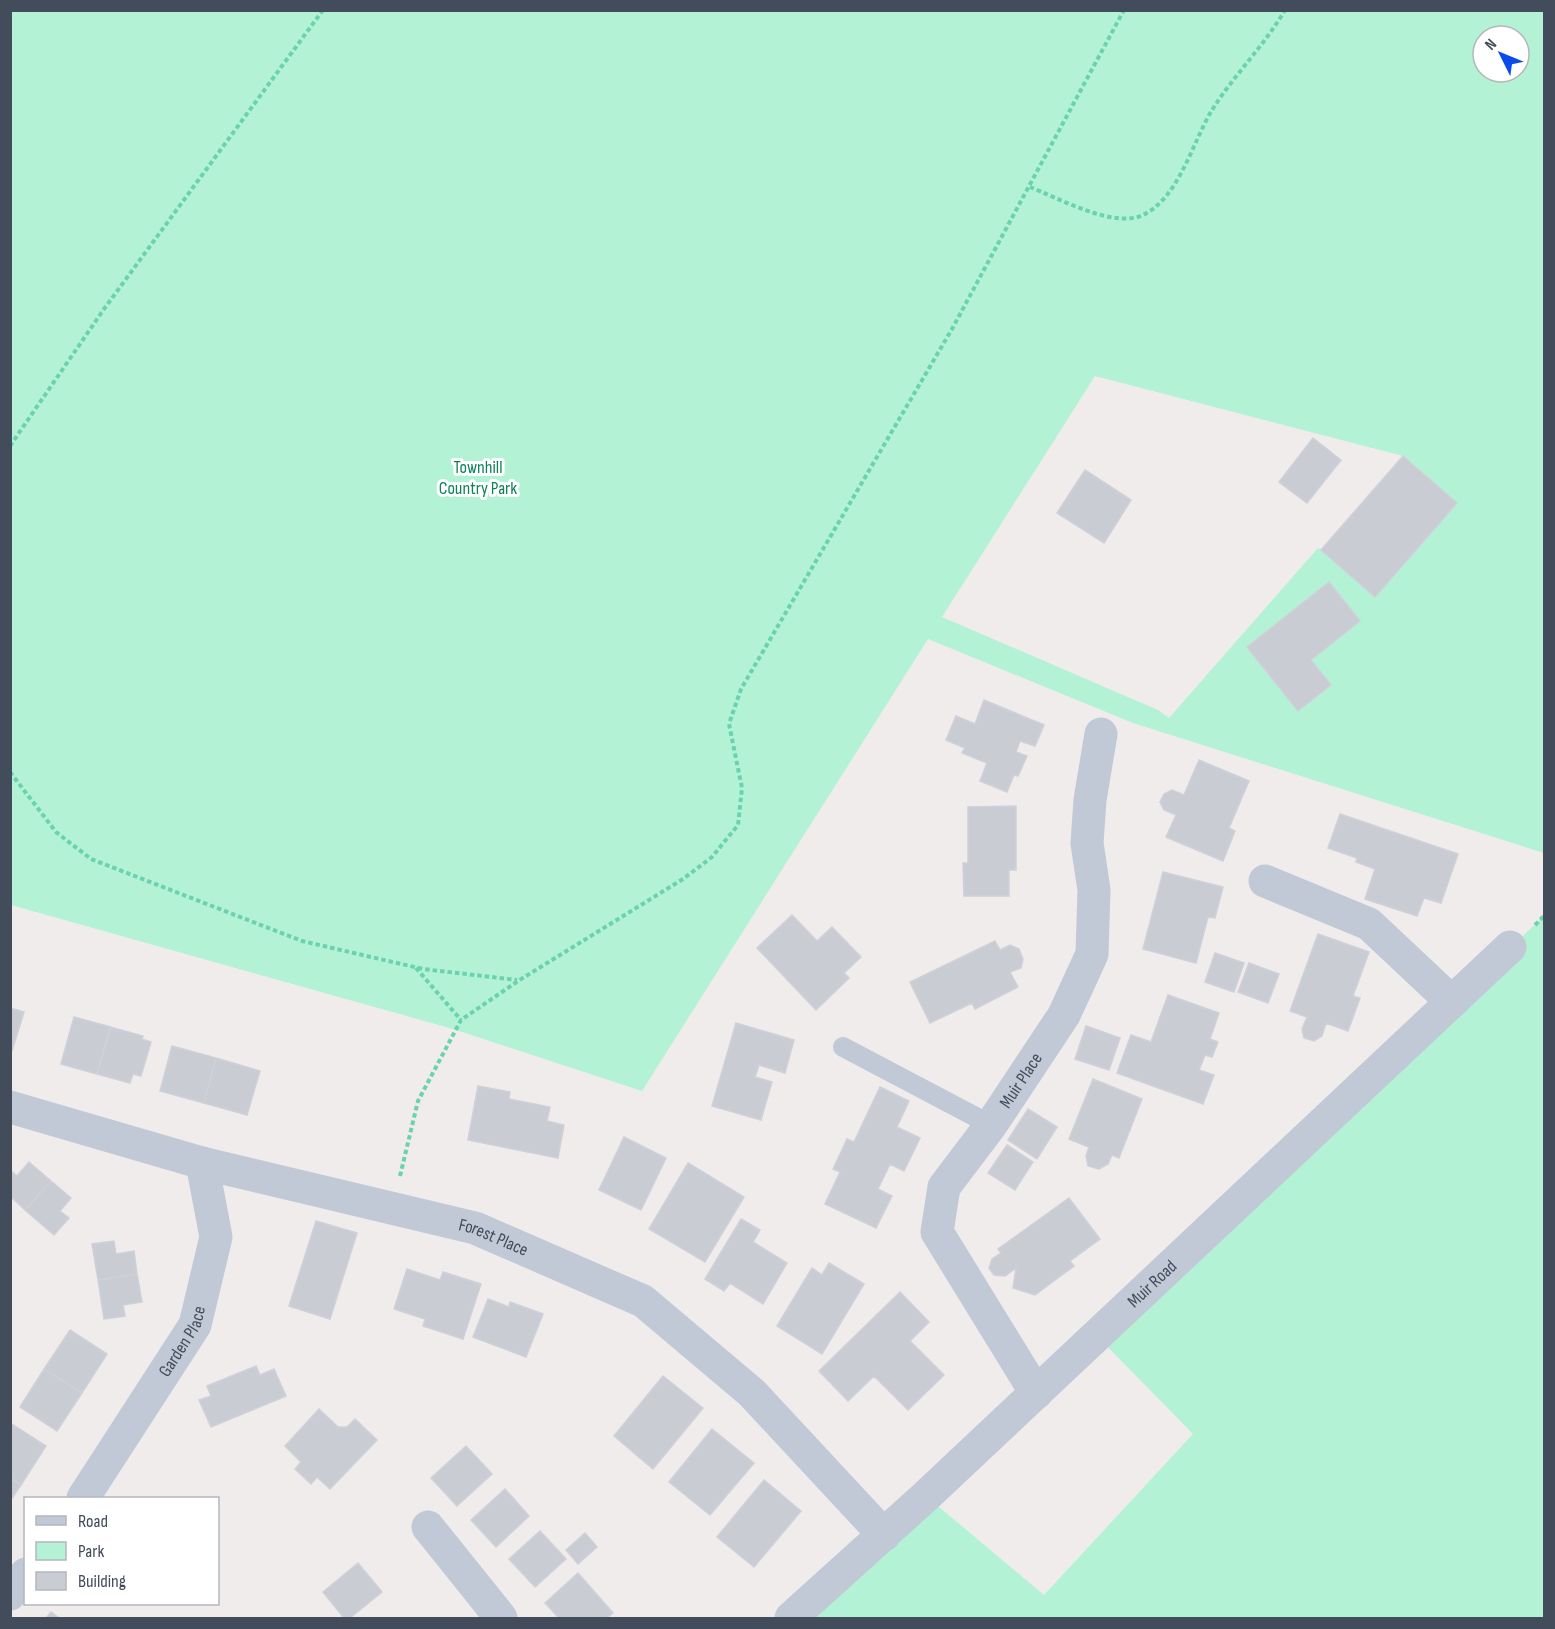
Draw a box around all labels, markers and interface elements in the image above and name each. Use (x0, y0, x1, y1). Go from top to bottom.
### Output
north arrow (1471, 24, 1531, 84)
text: N (1481, 35, 1501, 54)
park label: Townhill Country Park (439, 457, 517, 499)
street label: Muir Place (995, 1049, 1047, 1112)
street label: Forest Place (457, 1214, 531, 1260)
street label: Muir Road (1123, 1256, 1181, 1312)
street label: Garden Place (154, 1304, 210, 1380)
legend (24, 1497, 219, 1605)
text: Road (78, 1511, 108, 1532)
text: Park (78, 1541, 104, 1562)
text: Building (78, 1571, 126, 1592)

